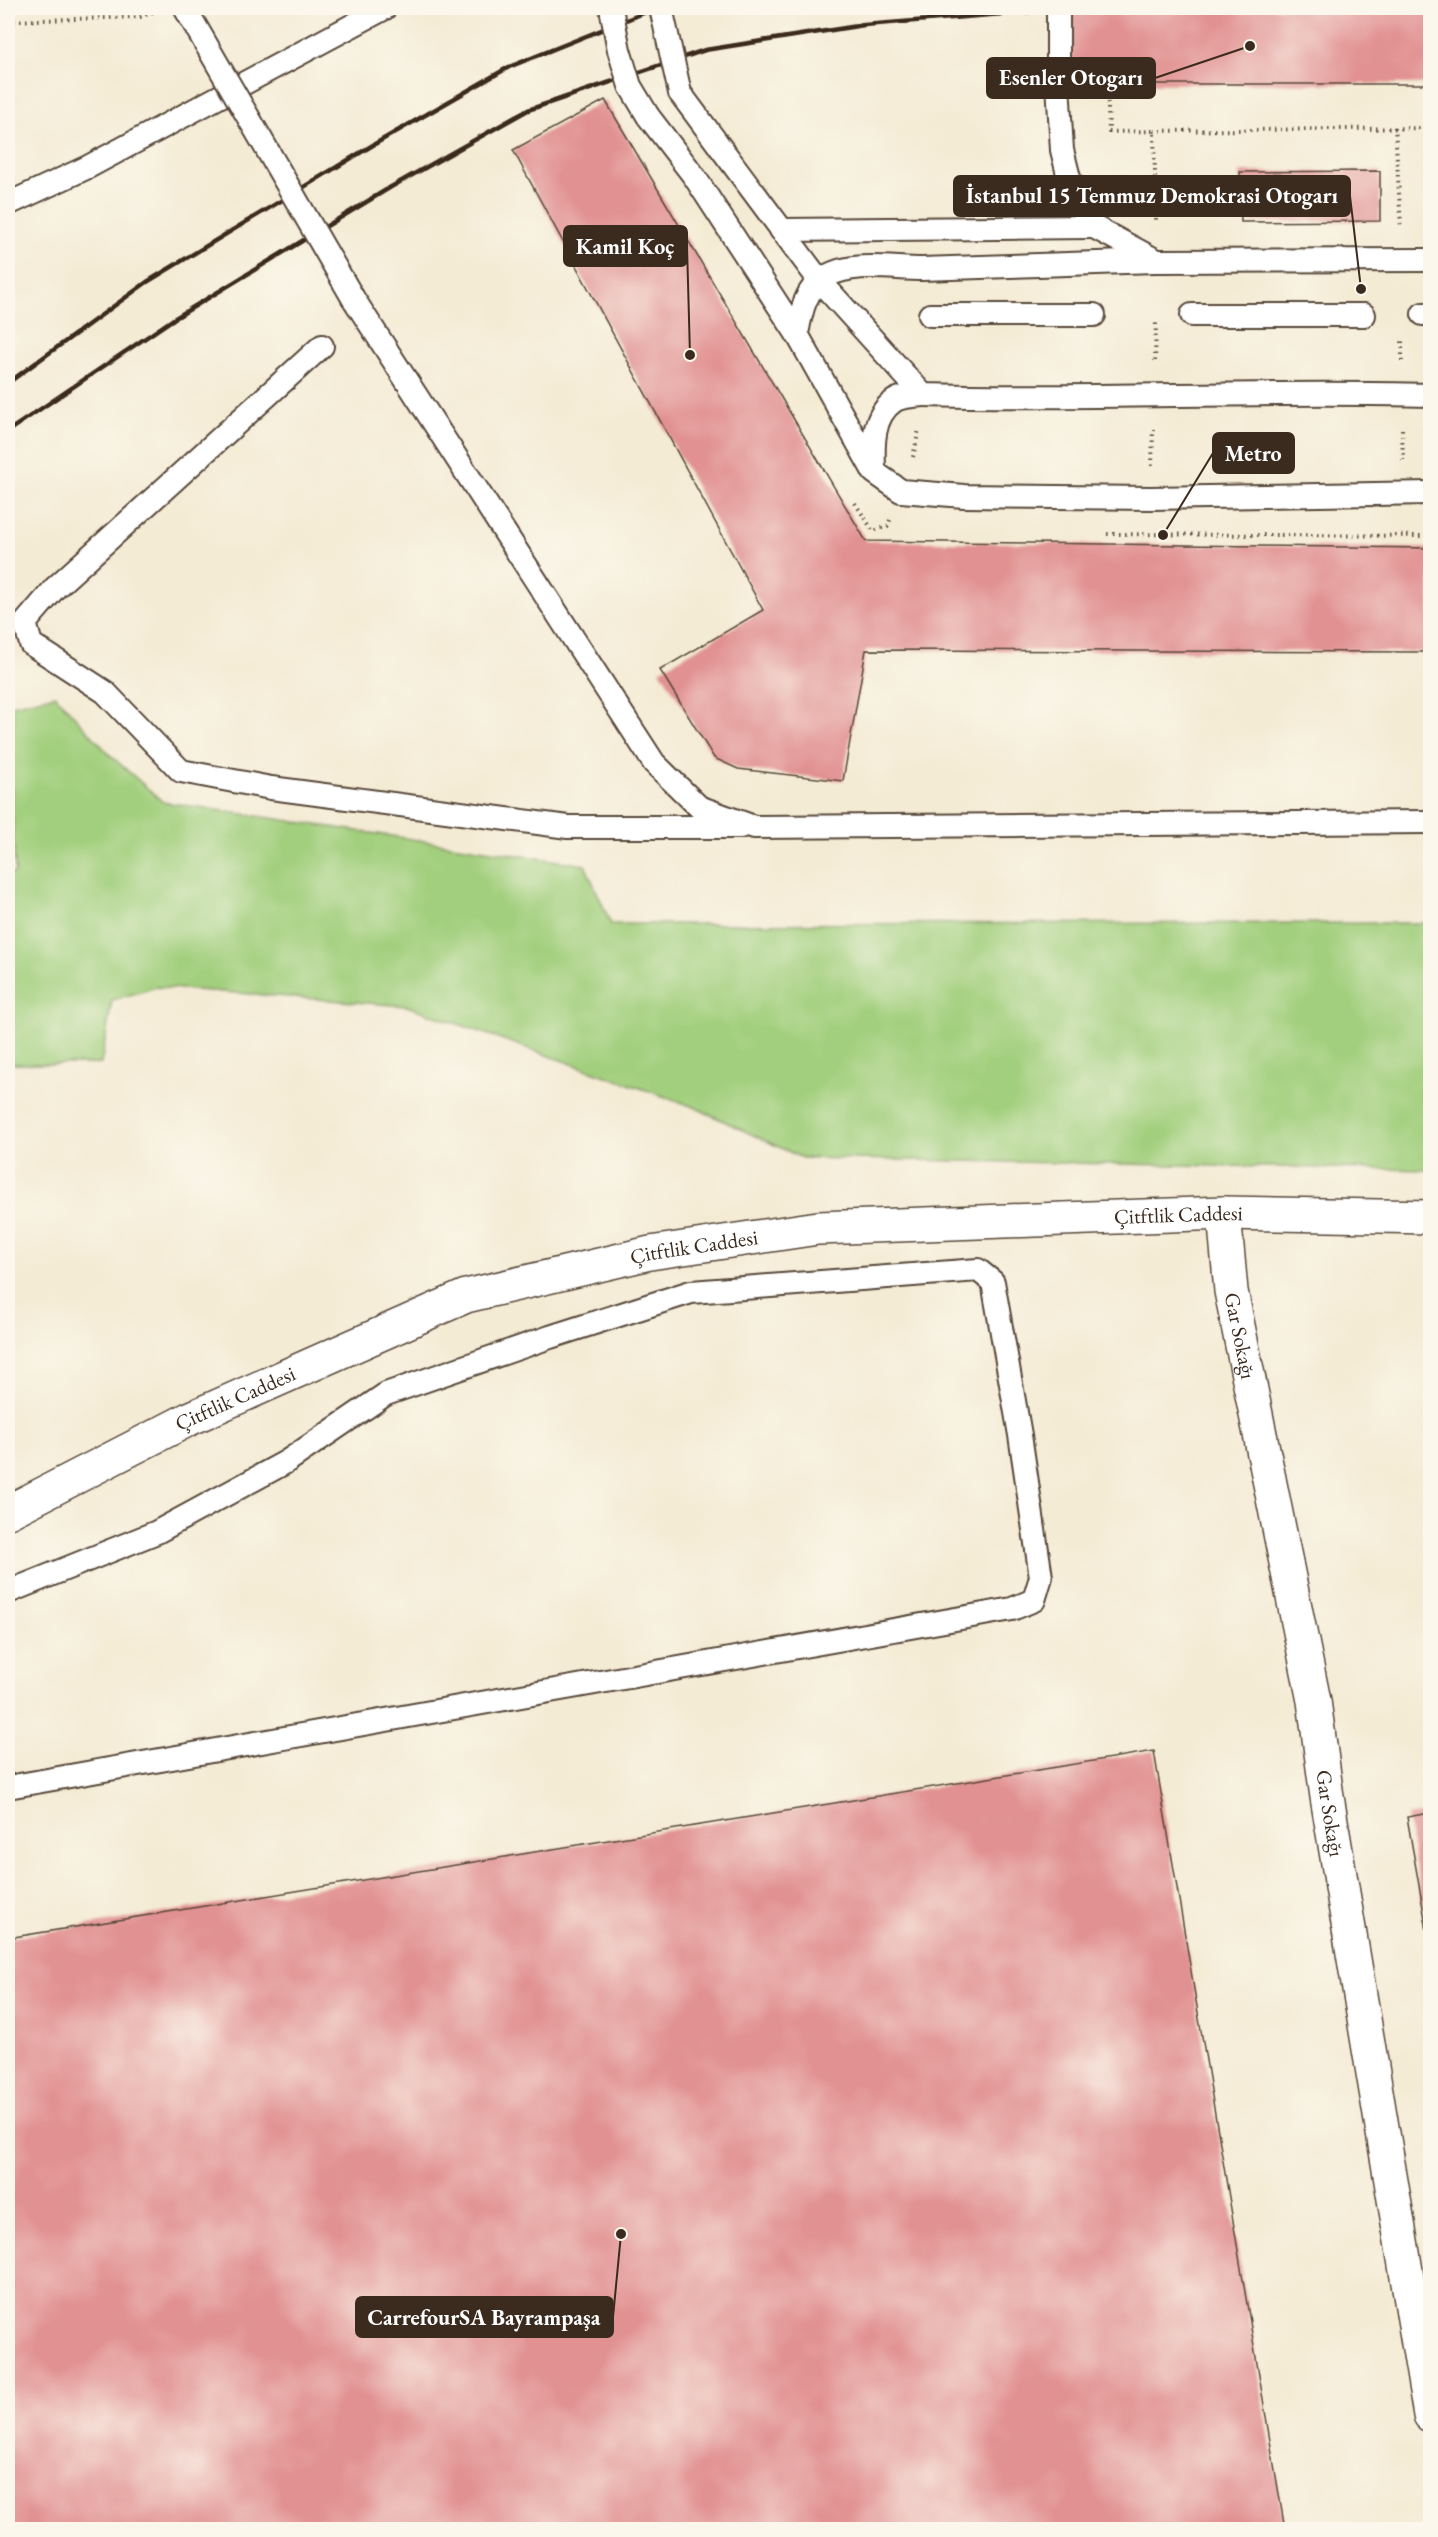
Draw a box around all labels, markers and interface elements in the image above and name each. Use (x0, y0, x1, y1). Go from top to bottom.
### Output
callout: Esenler Otogarı (987, 58, 1155, 98)
text: Esenler Otogarı (999, 63, 1143, 92)
callout: İstanbul 15 Temmuz Demokrasi Otogarı (954, 176, 1350, 216)
text: İstanbul 15 Temmuz Demokrasi Otogarı (966, 181, 1338, 210)
callout: Kamil Koç (564, 226, 687, 266)
text: Kamil Koç (576, 232, 674, 261)
callout: Metro (1213, 433, 1294, 473)
text: Metro (1224, 439, 1282, 468)
street label: Çitftlik Caddesi (1113, 1199, 1243, 1230)
street label: Çitftlik Caddesi (627, 1223, 760, 1270)
street label: Gar Sokağı (1219, 1290, 1262, 1381)
street label: Çitftlik Caddesi (170, 1360, 299, 1437)
street label: Gar Sokağı (1310, 1768, 1351, 1858)
callout: CarrefourSA Bayrampaşa (356, 2297, 613, 2337)
text: CarrefourSA Bayrampaşa (368, 2303, 601, 2332)

